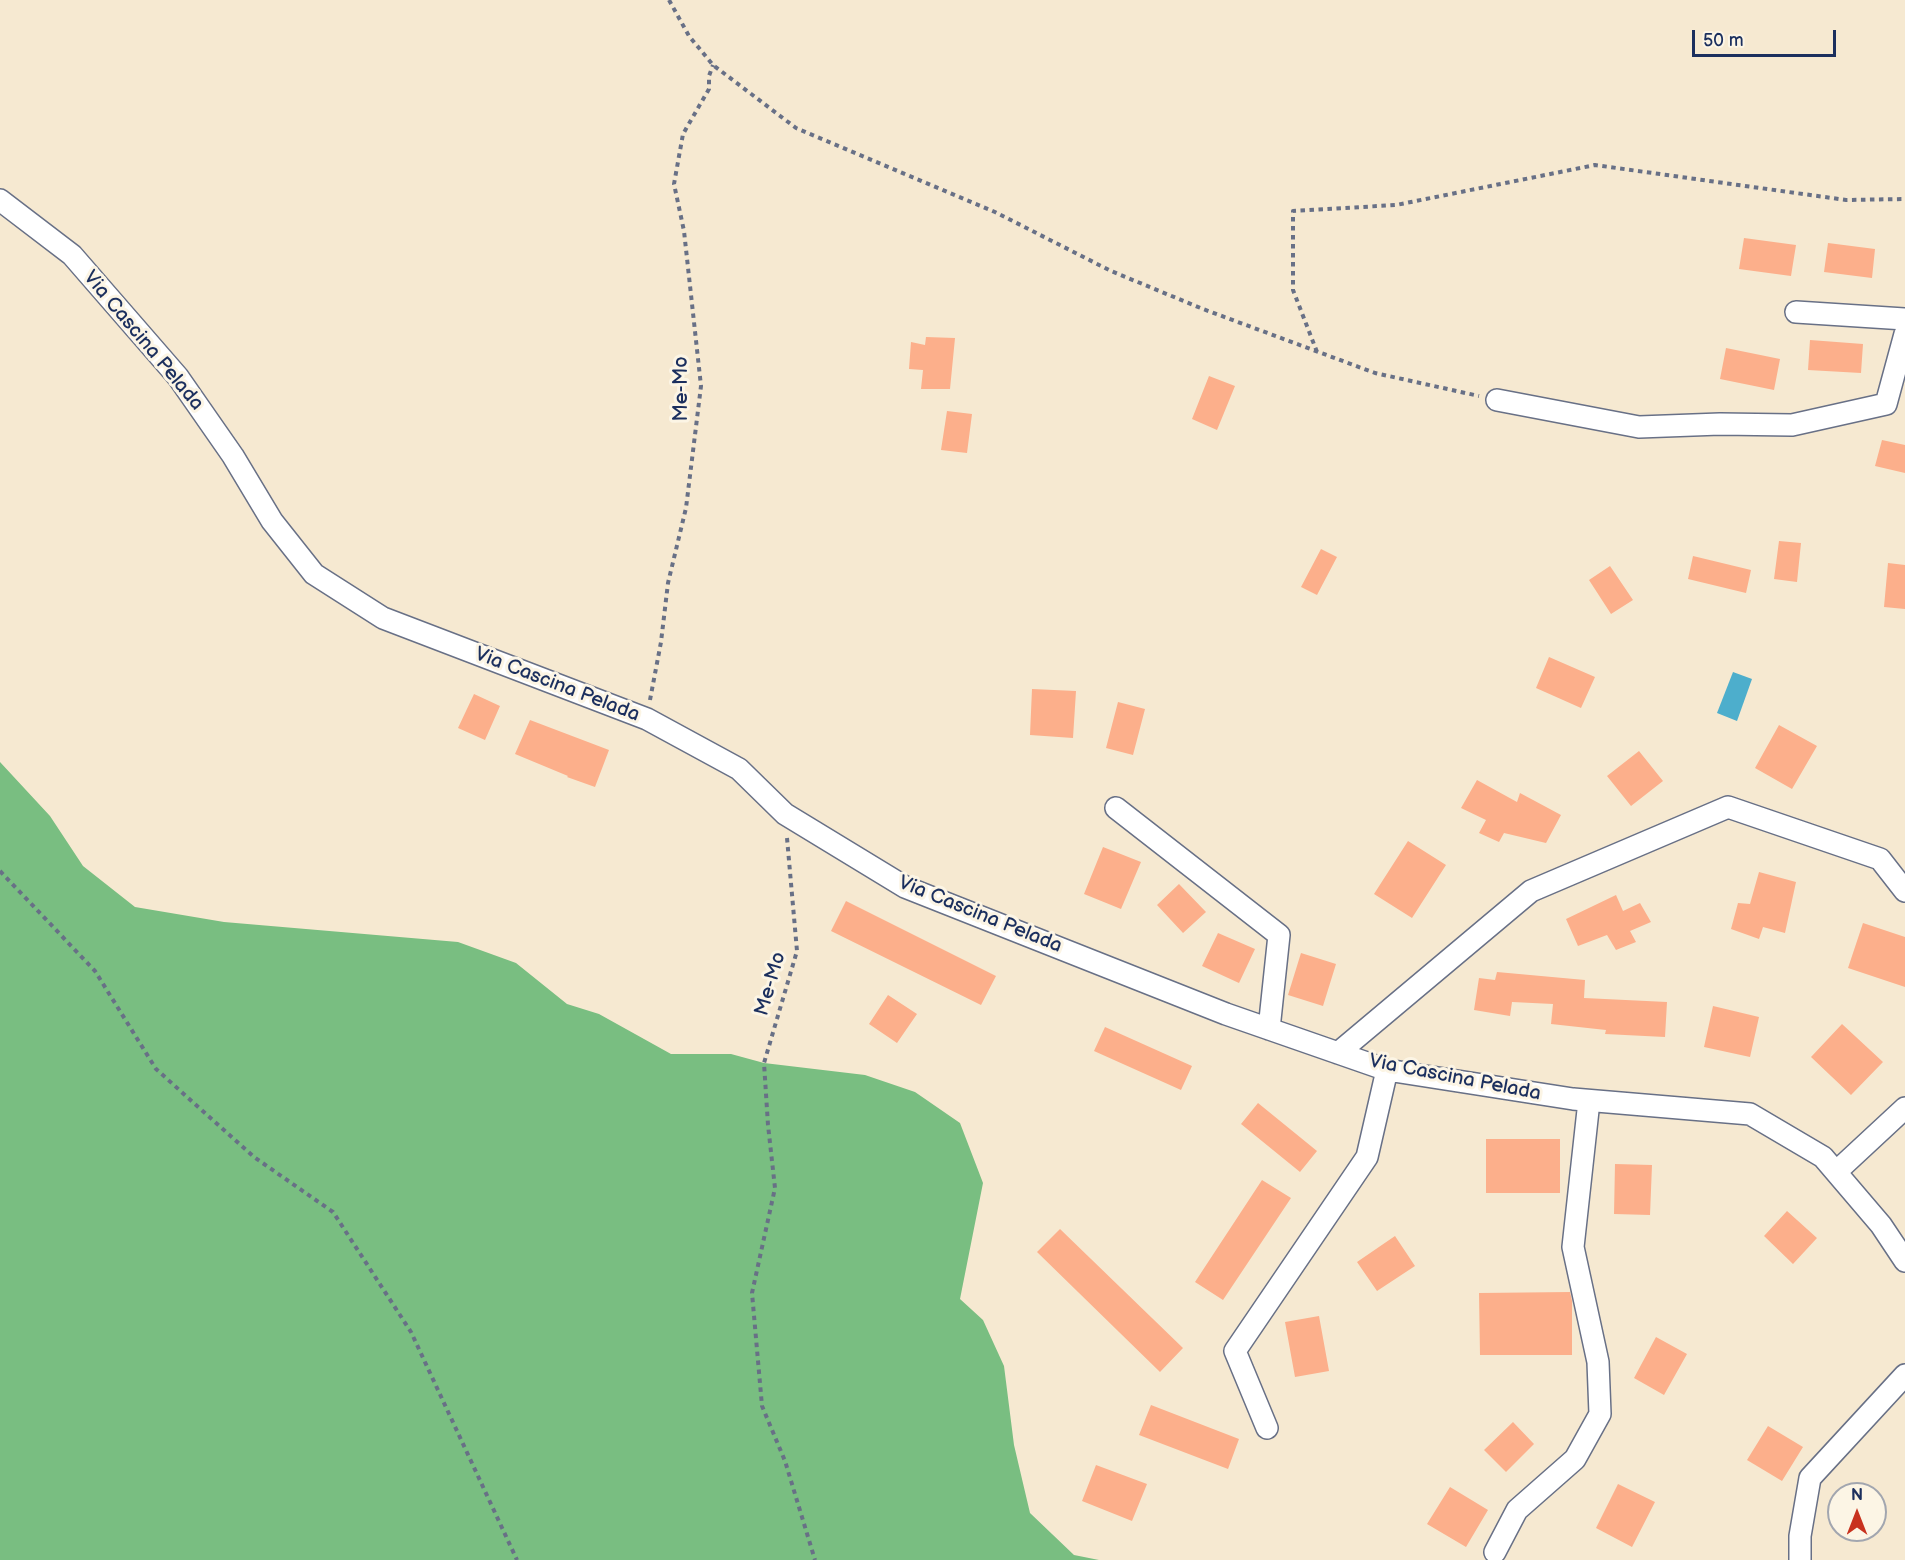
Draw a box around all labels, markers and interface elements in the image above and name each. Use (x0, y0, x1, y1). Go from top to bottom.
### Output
scale bar (1695, 18, 1839, 56)
text: 50 m (1703, 30, 1744, 51)
street label: Via Cascina Pelada (78, 266, 208, 416)
street label: Me-Mo (670, 356, 694, 422)
street label: Via Cascina Pelada (471, 643, 643, 727)
street label: Via Cascina Pelada (895, 871, 1065, 959)
street label: Me-Mo (750, 949, 792, 1019)
street label: Via Cascina Pelada (1367, 1050, 1543, 1106)
north arrow (1827, 1482, 1887, 1542)
text: N (1851, 1486, 1863, 1505)

